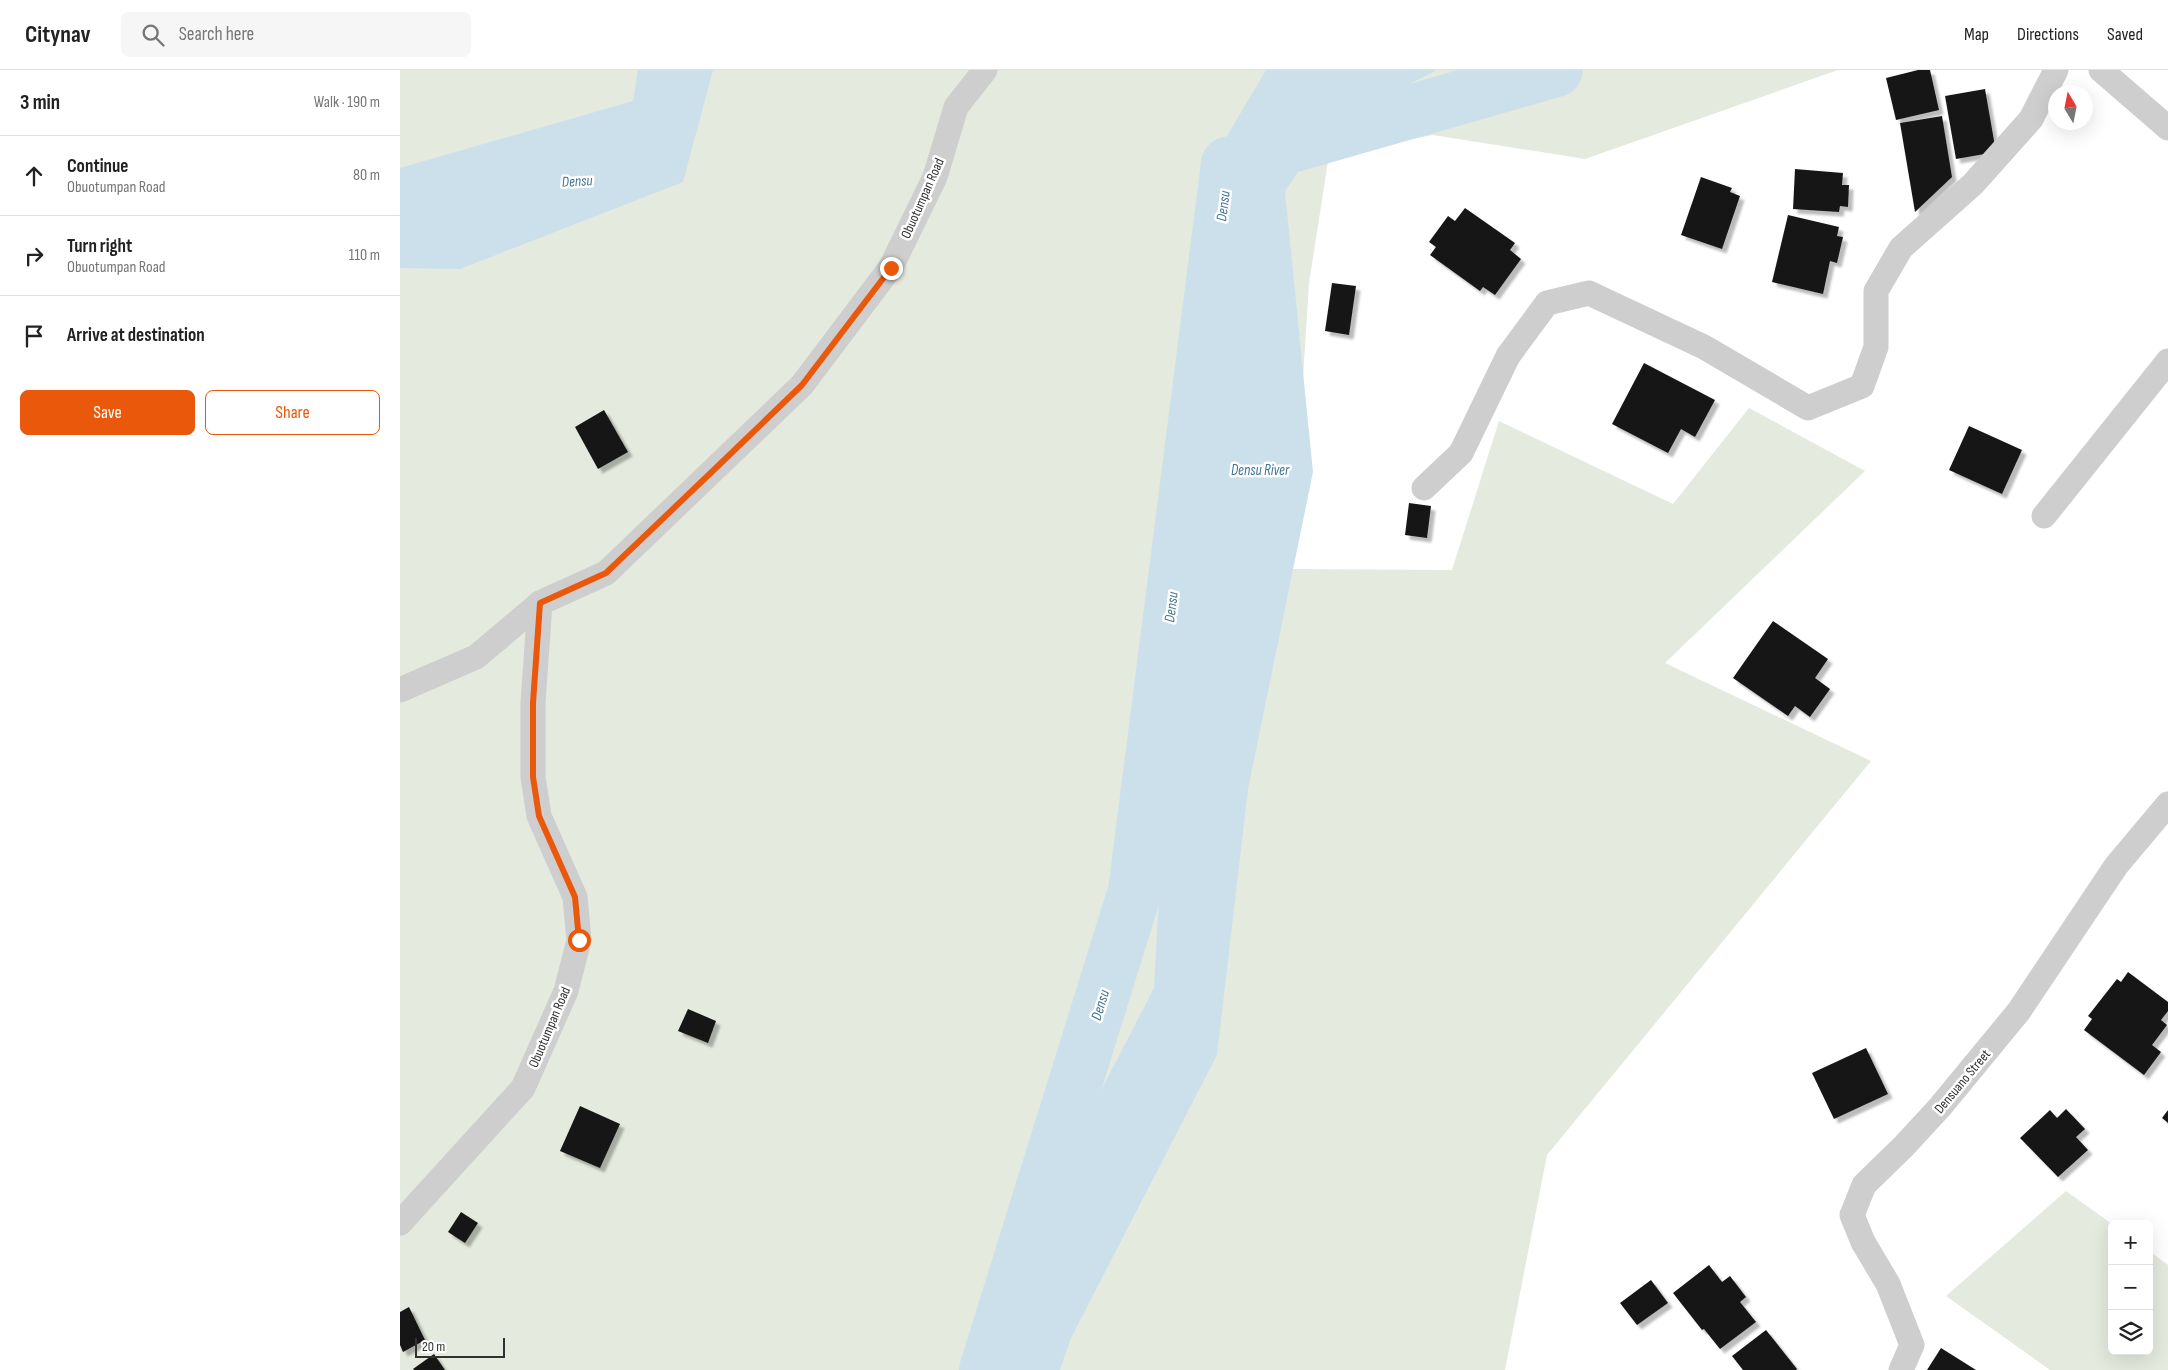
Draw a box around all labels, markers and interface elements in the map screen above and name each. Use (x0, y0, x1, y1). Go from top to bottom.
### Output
search box (121, 12, 471, 57)
text: Citynav (25, 20, 91, 49)
icon: search (139, 21, 167, 49)
text: Search here (179, 23, 254, 46)
text: Map (1964, 24, 1989, 45)
text: Directions (2017, 24, 2079, 45)
text: Saved (2107, 24, 2143, 45)
north arrow (2048, 85, 2093, 130)
text: 3 min (20, 90, 60, 115)
text: Walk · 190 m (314, 93, 380, 112)
text: Continue (67, 155, 128, 178)
street label: Obuotumpan Road (897, 155, 948, 241)
icon: ahead (20, 162, 48, 190)
text: 80 m (353, 166, 380, 185)
water label: Densu (561, 171, 594, 192)
text: Obuotumpan Road (67, 178, 166, 197)
water label: Densu (1212, 189, 1235, 222)
text: Turn right (67, 235, 132, 258)
icon: right (20, 242, 48, 270)
text: 110 m (349, 246, 380, 265)
route end (880, 257, 903, 280)
text: Obuotumpan Road (67, 258, 166, 277)
icon: arrive (20, 322, 48, 350)
text: Arrive at destination (67, 324, 205, 347)
button: Save (20, 390, 195, 435)
button: Share (205, 390, 380, 435)
water label: Densu River (1231, 461, 1290, 480)
water label: Densu (1160, 590, 1183, 623)
route start (568, 929, 591, 952)
street label: Obuotumpan Road (525, 984, 574, 1070)
water label: Densu (1087, 987, 1114, 1023)
street label: Densuano Street (1931, 1046, 1994, 1117)
map controls (2108, 1220, 2153, 1355)
button: + (2108, 1220, 2153, 1265)
button: − (2108, 1265, 2153, 1310)
button: layers (2108, 1310, 2153, 1355)
scale bar (415, 1335, 505, 1358)
text: 20 m (422, 1338, 445, 1355)

